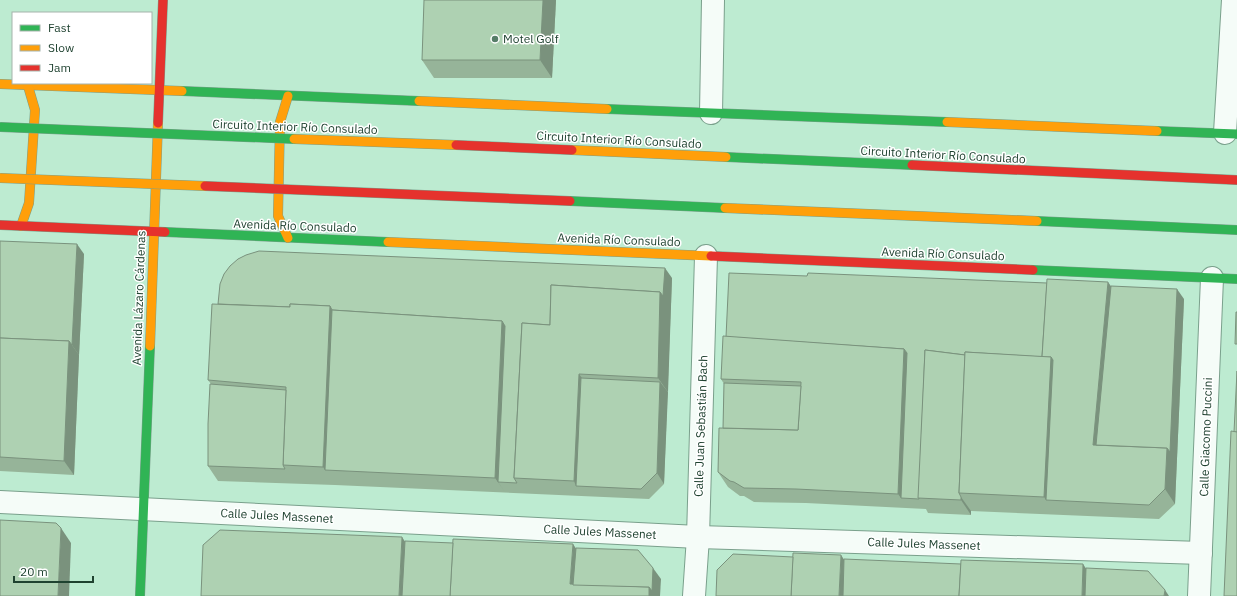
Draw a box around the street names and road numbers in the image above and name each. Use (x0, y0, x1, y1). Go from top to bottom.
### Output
street label: Circuito Interior Río Consulado (212, 116, 378, 137)
street label: Circuito Interior Río Consulado (536, 128, 702, 151)
street label: Circuito Interior Río Consulado (860, 143, 1026, 166)
street label: Avenida Río Consulado (233, 216, 357, 235)
street label: Avenida Lázaro Cárdenas (129, 230, 148, 366)
street label: Avenida Río Consulado (557, 230, 681, 249)
street label: Avenida Río Consulado (881, 244, 1005, 263)
street label: Calle Juan Sebastián Bach (691, 355, 710, 497)
street label: Calle Giacomo Puccini (1196, 377, 1215, 497)
street label: Calle Jules Massenet (220, 505, 334, 526)
street label: Calle Jules Massenet (543, 521, 657, 542)
street label: Calle Jules Massenet (867, 534, 981, 553)

